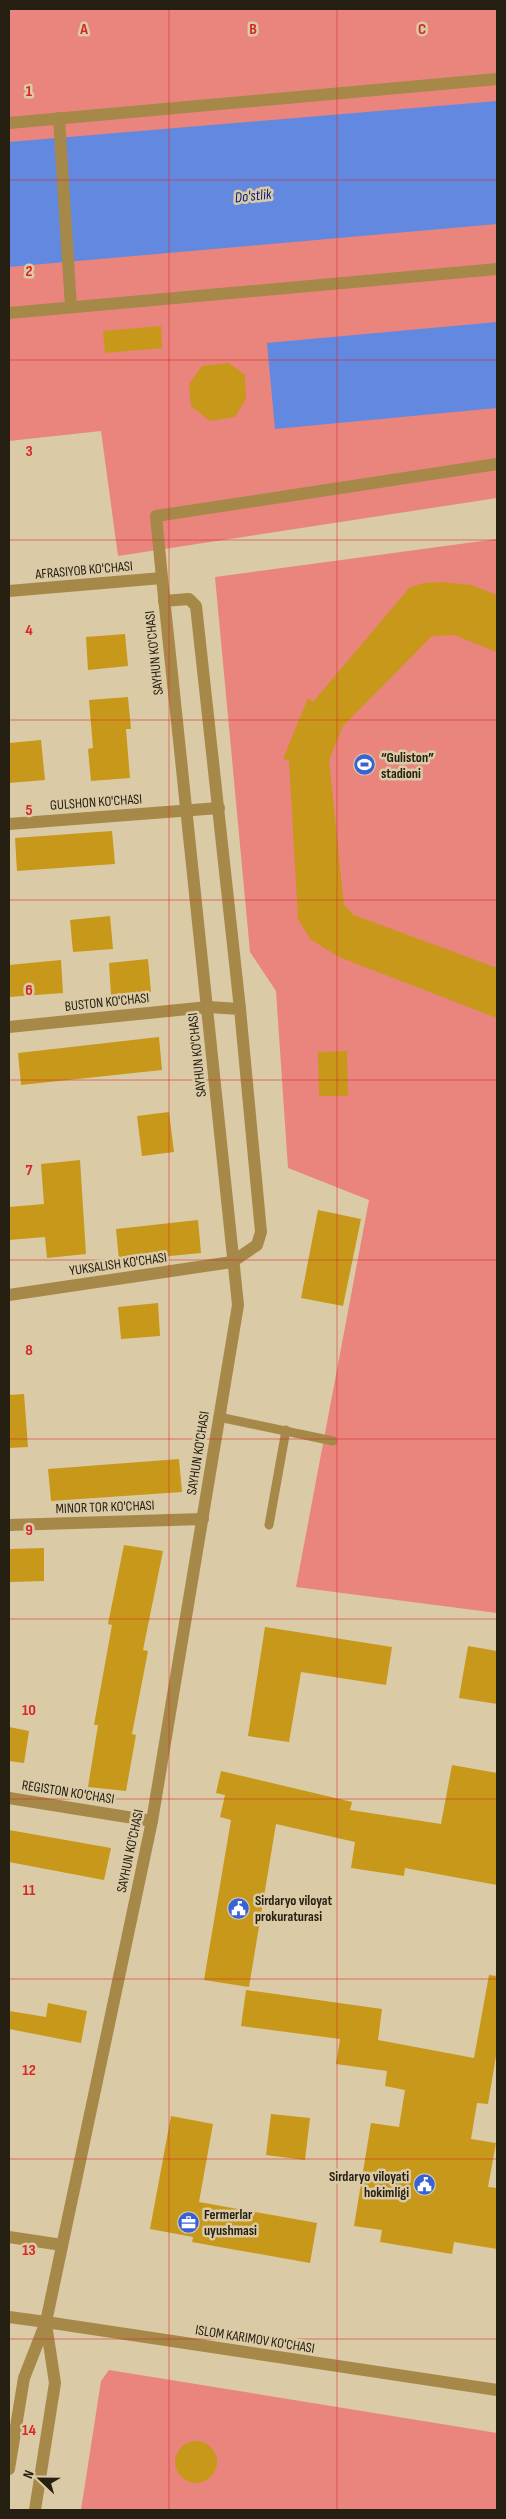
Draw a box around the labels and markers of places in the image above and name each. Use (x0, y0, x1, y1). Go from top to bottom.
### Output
place label: “Guliston” stadioni (381, 749, 434, 782)
sports icon: “Guliston” stadioni (353, 753, 377, 777)
place label: Sirdaryo viloyat prokuraturasi (255, 1892, 333, 1925)
public building icon: Sirdaryo viloyat prokuraturasi (227, 1896, 251, 1920)
place label: Sirdaryo viloyati hokimligi (329, 2168, 409, 2201)
public building icon: Sirdaryo viloyati hokimligi (413, 2172, 437, 2196)
place label: Fermerlar uyushmasi (204, 2206, 257, 2239)
office icon: Fermerlar uyushmasi (176, 2210, 200, 2234)

